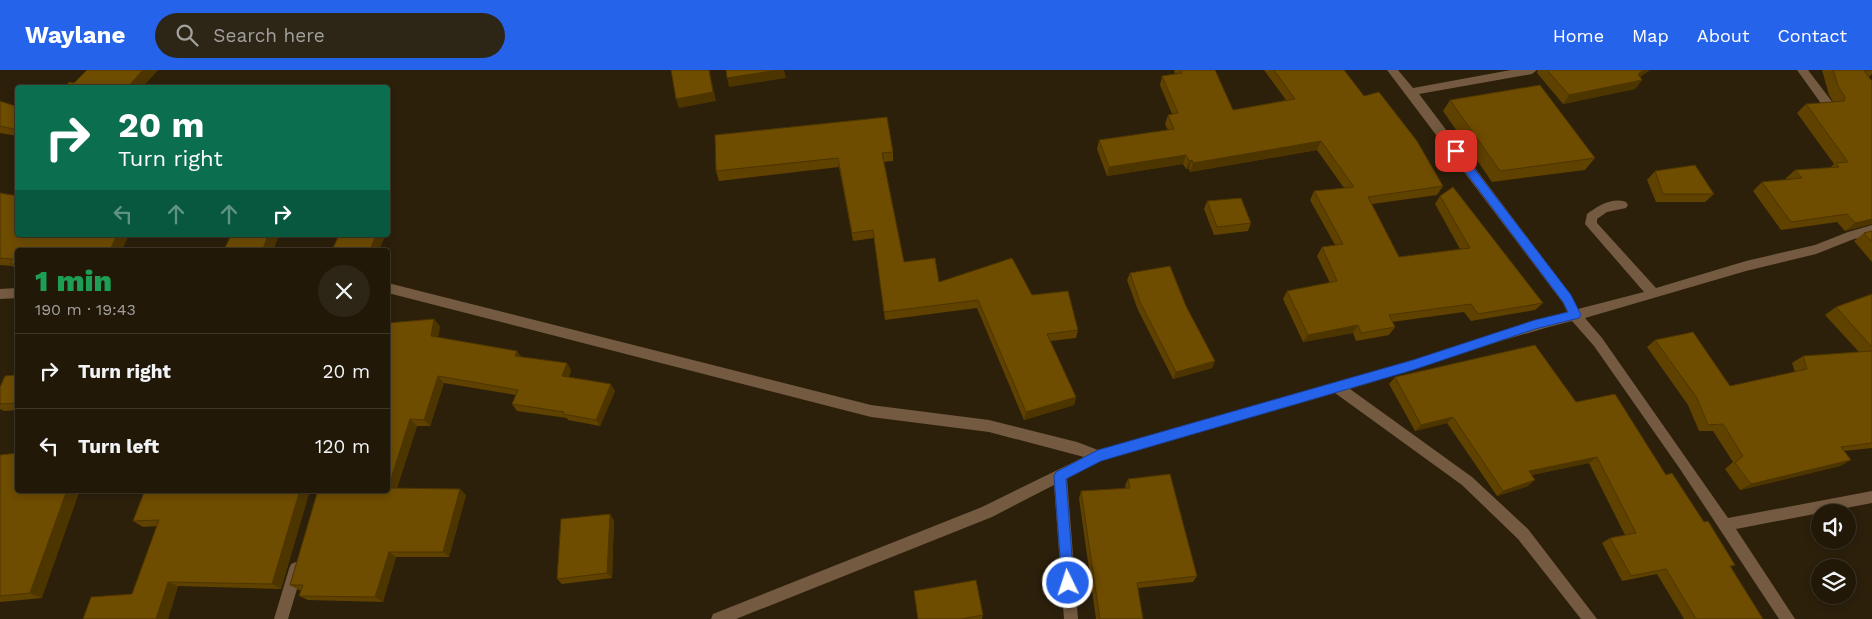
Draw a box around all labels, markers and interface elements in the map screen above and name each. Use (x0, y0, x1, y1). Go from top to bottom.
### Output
search box (155, 13, 505, 58)
text: Waylane (25, 21, 125, 49)
icon: search (173, 21, 201, 49)
text: Search here (213, 24, 325, 47)
text: Home (1553, 25, 1604, 46)
text: Map (1632, 25, 1669, 46)
text: About (1697, 25, 1749, 46)
text: Contact (1777, 25, 1847, 46)
text: 20 m (118, 104, 204, 146)
icon: right (35, 105, 100, 170)
pin (1435, 130, 1477, 172)
icon: arrive (1442, 137, 1470, 165)
text: Turn right (118, 146, 223, 171)
icon: left (109, 200, 137, 228)
icon: ahead (162, 200, 190, 228)
icon: ahead (215, 200, 243, 228)
icon: right (268, 200, 296, 228)
text: 1 min (35, 263, 112, 298)
button: close (318, 265, 370, 317)
text: 190 m · 19:43 (35, 300, 136, 319)
icon: right (35, 357, 63, 385)
text: Turn right (78, 360, 171, 383)
text: 20 m (323, 360, 370, 383)
icon: left (35, 432, 63, 460)
text: Turn left (78, 435, 159, 458)
text: 120 m (315, 435, 370, 458)
map controls (1811, 504, 1856, 604)
button: sound (1811, 504, 1856, 549)
position arrow (1041, 556, 1093, 608)
button: layers (1811, 559, 1856, 604)

